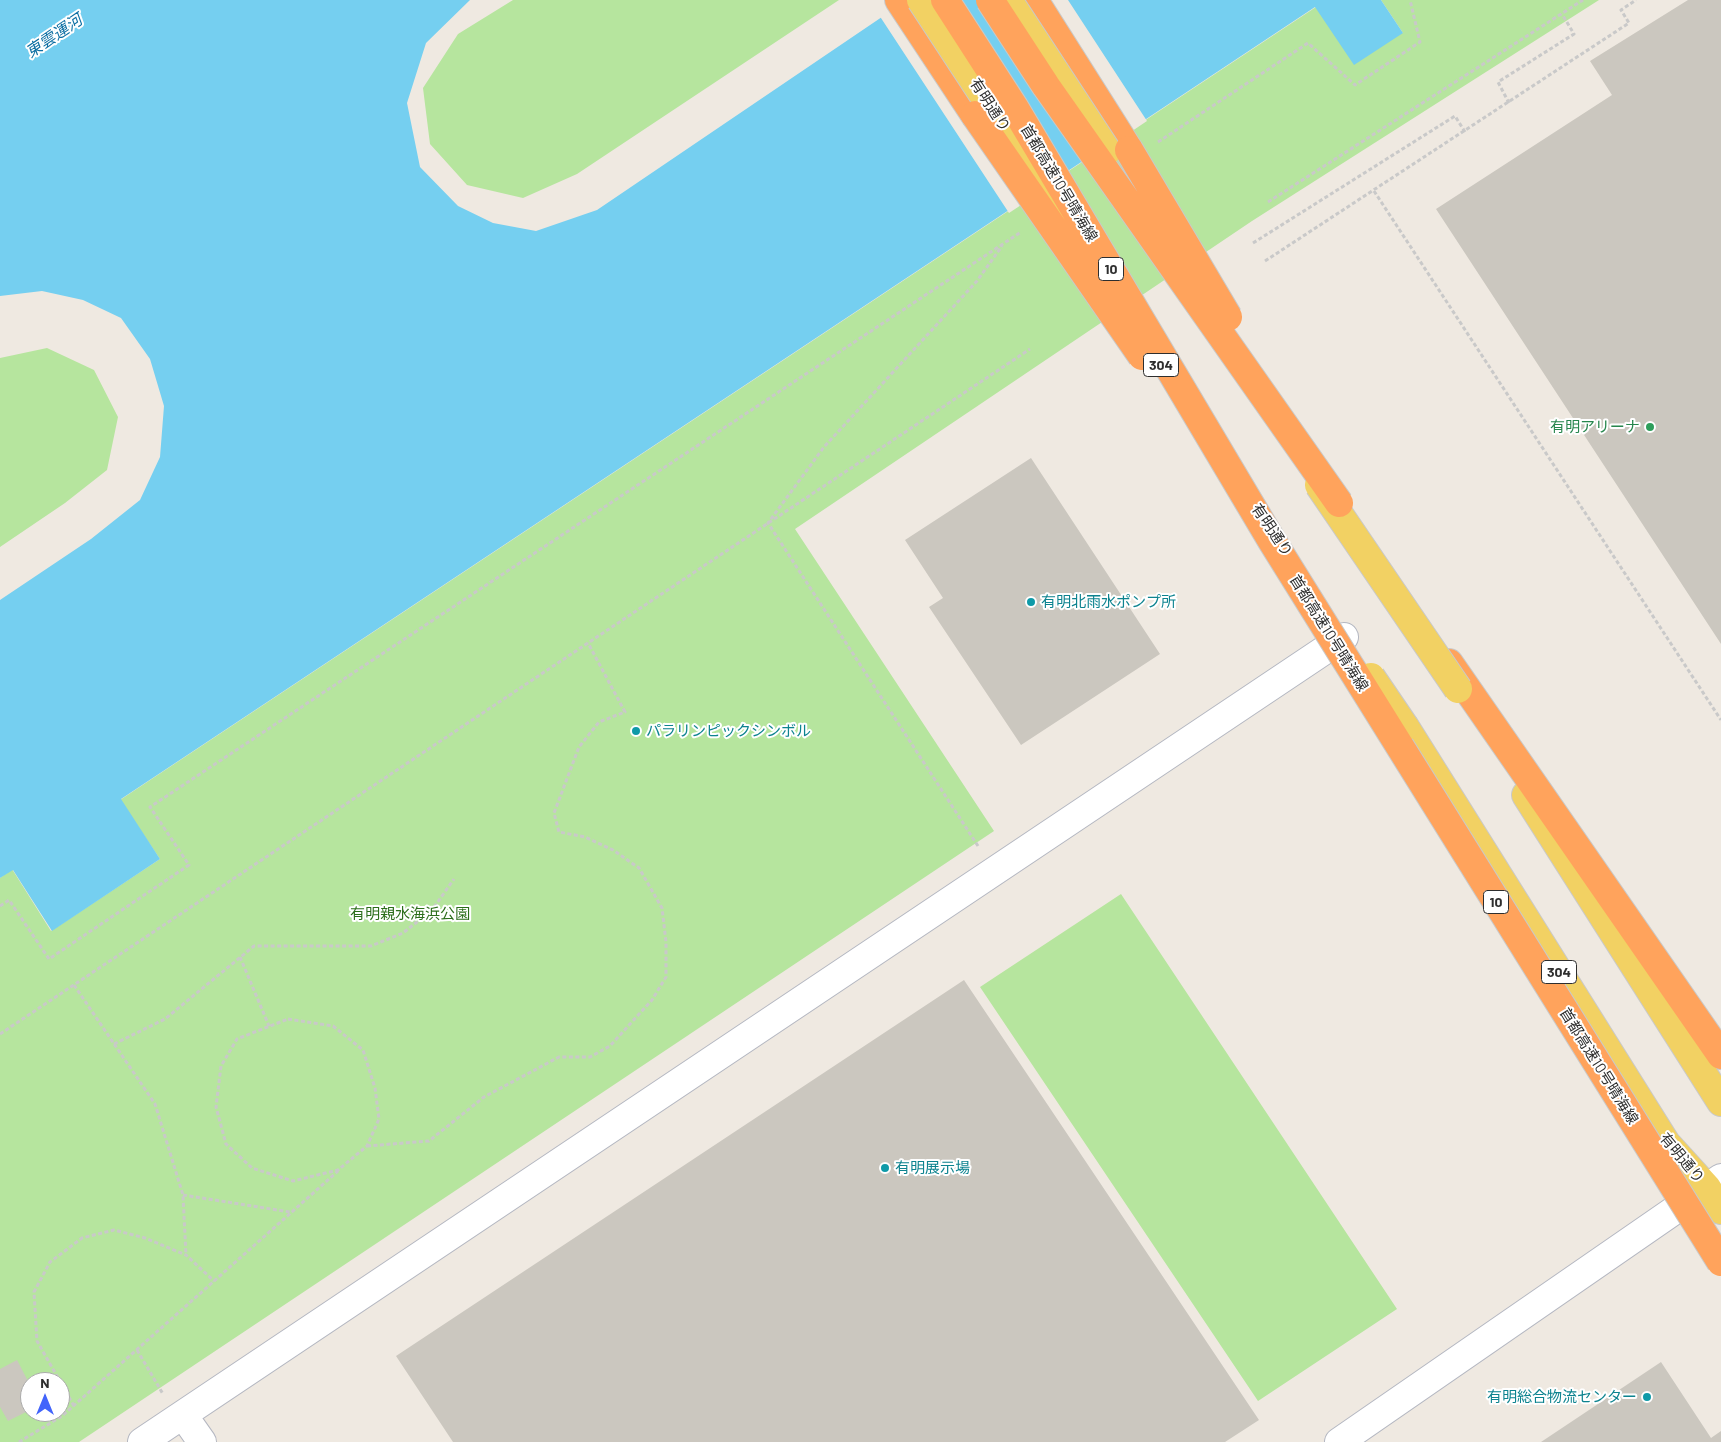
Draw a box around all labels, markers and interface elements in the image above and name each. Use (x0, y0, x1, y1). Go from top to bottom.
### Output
water label: 東雲運河 (22, 10, 86, 62)
street label: 有明通り (966, 75, 1014, 135)
street label: 首都高速10号晴海線 (1017, 121, 1101, 245)
road number: 10 (1098, 258, 1124, 280)
road number: 304 (1144, 354, 1178, 376)
place label: 有明アリーナ (1550, 418, 1640, 436)
marker: 有明アリーナ (1644, 421, 1656, 433)
street label: 有明通り (1248, 500, 1296, 560)
street label: 首都高速10号晴海線 (1286, 572, 1372, 694)
place label: 有明北雨水ポンプ所 (1041, 593, 1176, 611)
marker: 有明北雨水ポンプ所 (1025, 596, 1037, 608)
place label: パラリンピックシンボル (646, 722, 811, 740)
marker: パラリンピックシンボル (630, 725, 642, 737)
road number: 10 (1484, 890, 1508, 914)
park label: 有明親水海浜公園 (350, 905, 470, 923)
road number: 304 (1542, 960, 1576, 984)
street label: 首都高速10号晴海線 (1556, 1005, 1642, 1127)
street label: 有明通り (1656, 1129, 1708, 1187)
place label: 有明展示場 (895, 1159, 970, 1177)
marker: 有明展示場 (879, 1162, 891, 1174)
north arrow (20, 1372, 70, 1422)
text: N (40, 1374, 50, 1391)
place label: 有明総合物流センター (1487, 1388, 1637, 1406)
marker: 有明総合物流センター (1641, 1391, 1653, 1403)

